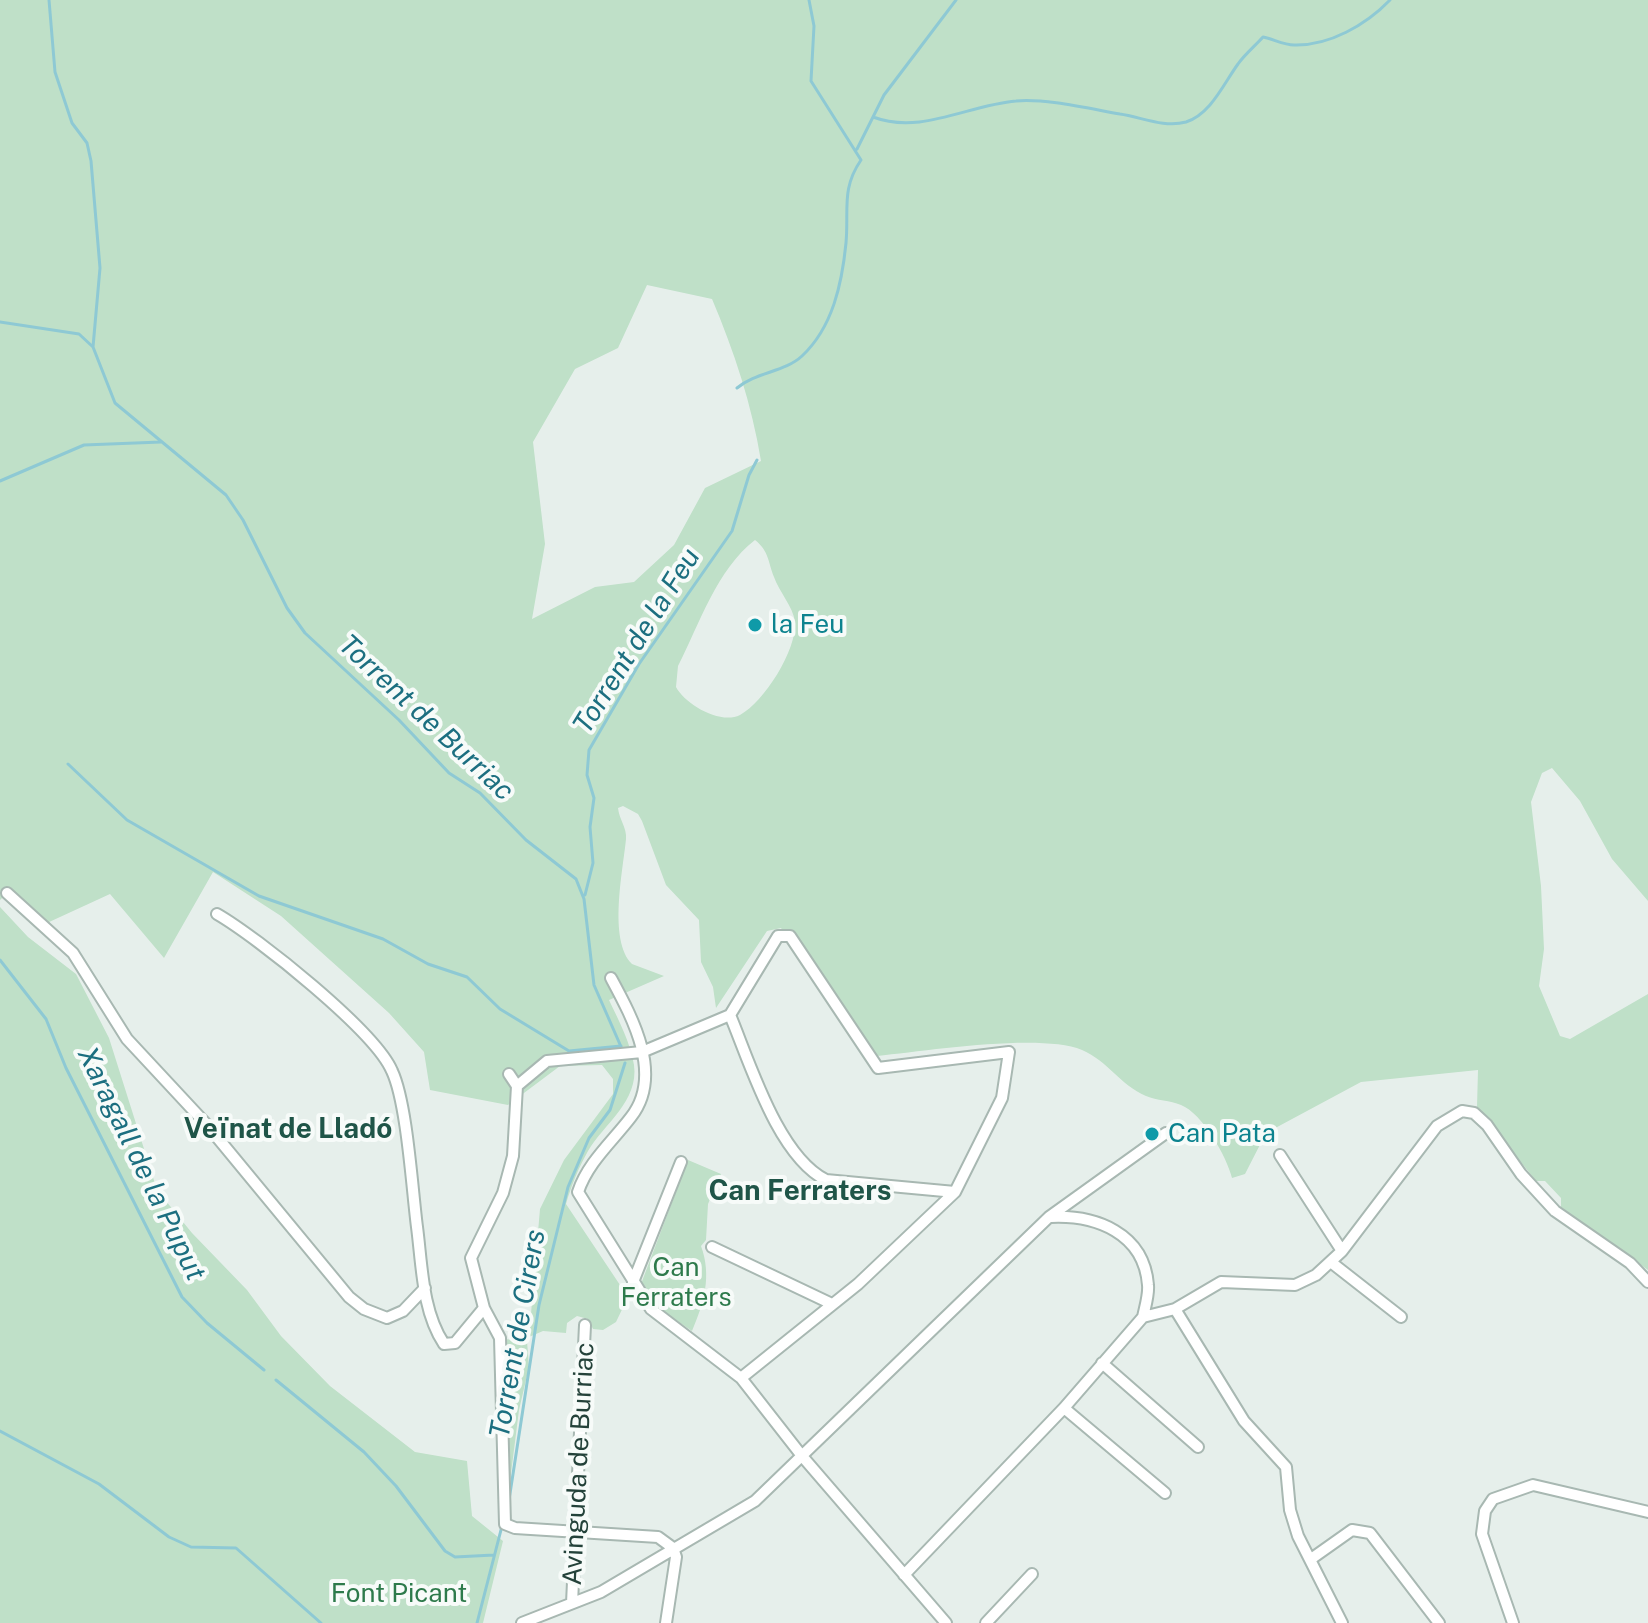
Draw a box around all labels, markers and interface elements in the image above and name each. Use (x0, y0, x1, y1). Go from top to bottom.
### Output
water label: Torrent de la Feu (566, 542, 708, 740)
place label: la Feu (771, 609, 844, 641)
marker: la Feu (746, 616, 764, 634)
water label: Torrent de Burriac (331, 628, 521, 808)
water label: Xaragall de la Puput (70, 1042, 212, 1286)
district label: Veïnat de Lladó (184, 1112, 392, 1146)
place label: Can Pata (1168, 1118, 1276, 1150)
marker: Can Pata (1143, 1125, 1161, 1143)
district label: Can Ferraters (709, 1174, 891, 1208)
water label: Torrent de Cirers (483, 1227, 553, 1441)
park label: Can Ferraters (620, 1252, 732, 1314)
street label: Avinguda de Burriac (557, 1342, 601, 1586)
park label: Font Picant (331, 1578, 467, 1610)

